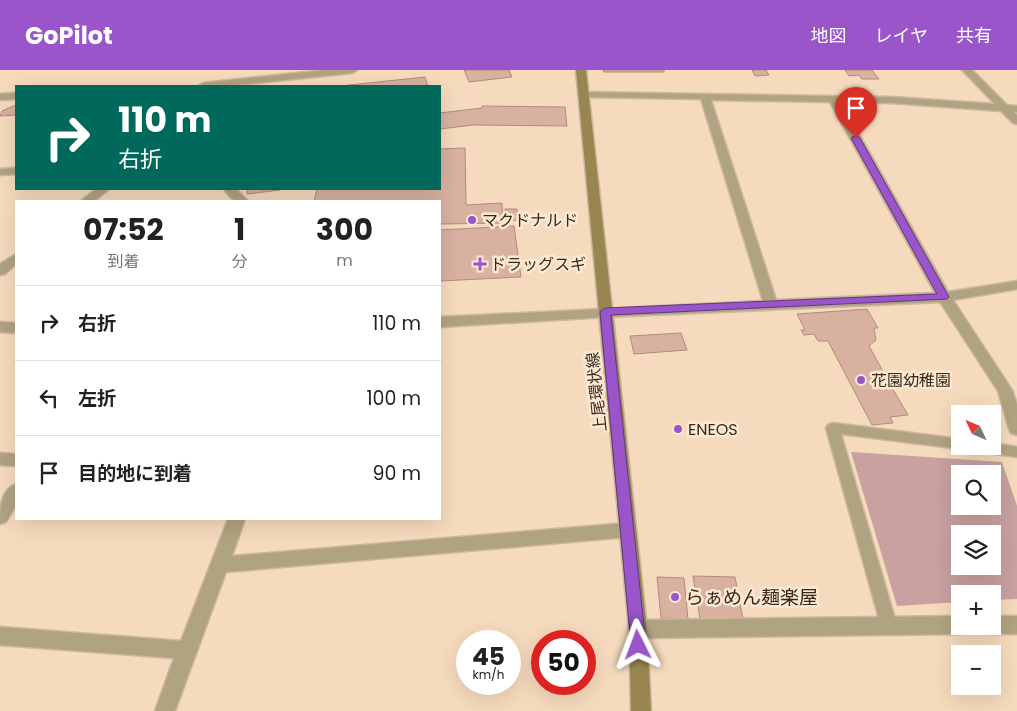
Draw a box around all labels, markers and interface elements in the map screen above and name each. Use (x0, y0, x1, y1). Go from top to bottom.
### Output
text: GoPilot (25, 19, 113, 52)
text: 地図 (811, 23, 847, 48)
text: レイヤ (875, 23, 928, 48)
text: 共有 (956, 23, 992, 48)
pin (835, 87, 877, 138)
icon: arrive (842, 94, 870, 122)
text: 110 m (118, 95, 212, 144)
icon: right (35, 105, 100, 170)
text: 右折 (118, 144, 162, 175)
text: 07:52 (83, 208, 164, 251)
text: 1 (234, 208, 245, 251)
text: 300 (316, 208, 373, 251)
place label: マクドナルド (482, 209, 578, 232)
marker: マクドナルド (466, 214, 478, 226)
text: m (336, 249, 353, 272)
text: 到着 (107, 250, 139, 273)
text: 分 (232, 250, 248, 273)
place label: ドラッグスギ (490, 253, 586, 276)
marker: ドラッグスギ (474, 258, 486, 270)
icon: right (35, 309, 63, 337)
text: 右折 (78, 310, 116, 337)
text: 110 m (372, 310, 421, 337)
street label: 上尾環状線 (581, 351, 612, 433)
place label: 花園幼稚園 (871, 369, 951, 392)
marker: 花園幼稚園 (855, 374, 867, 386)
icon: left (35, 384, 63, 412)
text: 左折 (78, 385, 116, 412)
text: 100 m (366, 385, 421, 412)
north arrow (951, 405, 1001, 455)
map controls (951, 405, 1001, 695)
place label: ENEOS (688, 418, 738, 441)
marker: ENEOS (672, 423, 684, 435)
icon: arrive (35, 459, 63, 487)
text: 目的地に到着 (78, 460, 192, 487)
text: 90 m (372, 460, 421, 487)
button: search (951, 465, 1001, 515)
button: layers (951, 525, 1001, 575)
place label: らぁめん麺楽屋 (685, 584, 818, 611)
button: + (951, 585, 1001, 635)
marker: らぁめん麺楽屋 (669, 591, 681, 603)
position arrow (611, 618, 663, 670)
speed limit sign: 50 (531, 630, 596, 695)
text: 45 (472, 639, 505, 674)
button: − (951, 645, 1001, 695)
text: km/h (473, 666, 504, 683)

